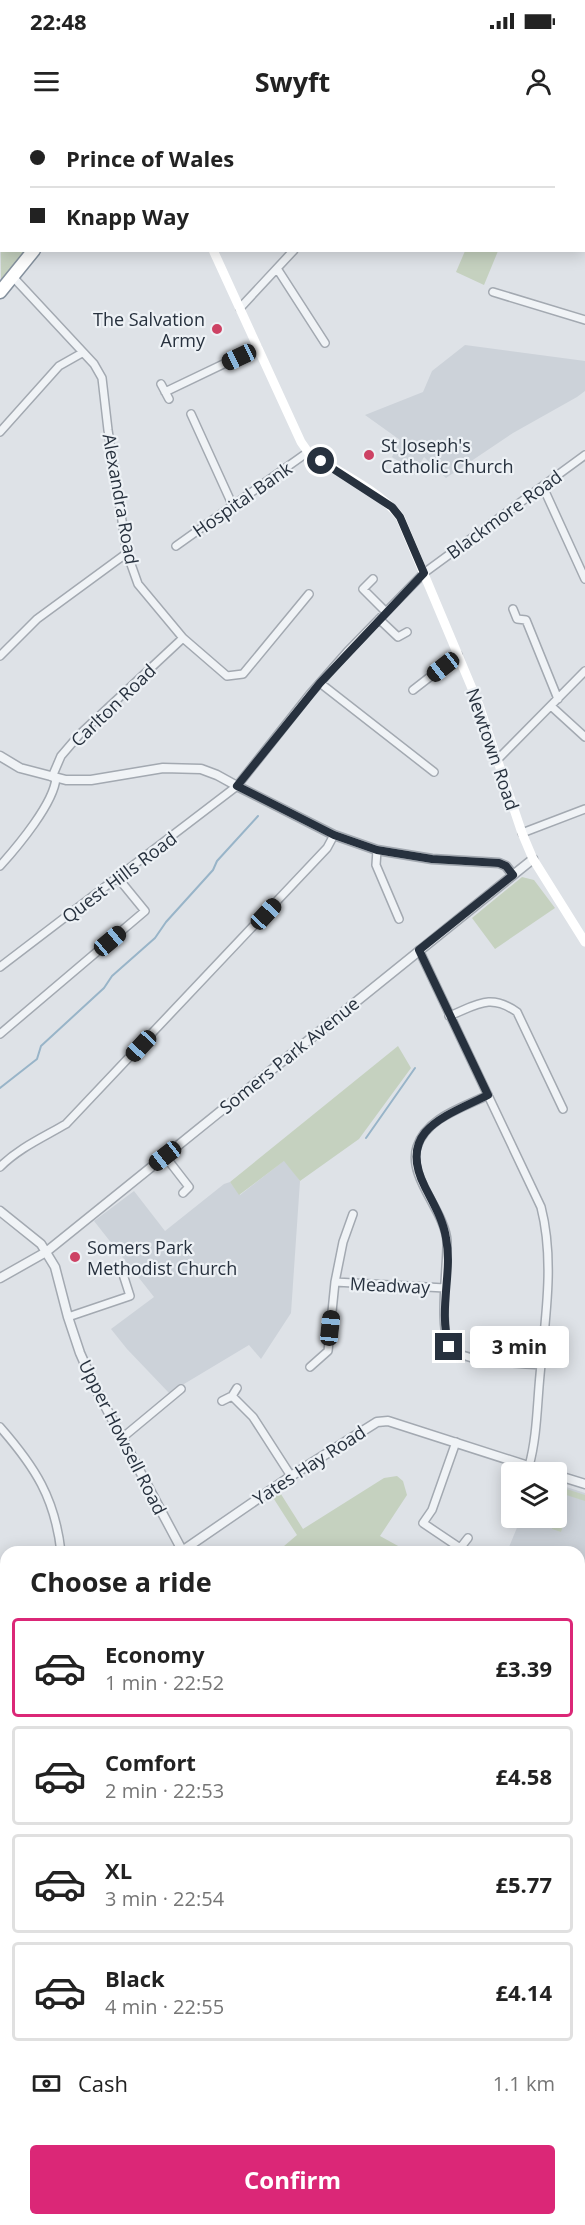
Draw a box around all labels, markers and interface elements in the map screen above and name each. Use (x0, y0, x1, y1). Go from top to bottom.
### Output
text: 22:48 (30, 6, 87, 36)
text: Swyft (255, 63, 330, 100)
icon: menu (30, 65, 63, 98)
icon: person (522, 65, 555, 98)
text: Prince of Wales (66, 143, 234, 173)
text: Knapp Way (66, 201, 189, 231)
place label: The Salvation Army (93, 307, 206, 352)
marker: The Salvation Army (210, 322, 224, 336)
car (219, 341, 259, 373)
street label: Alexandra Road (98, 432, 144, 566)
place label: St Joseph's Catholic Church (381, 433, 513, 478)
route start (307, 447, 334, 474)
marker: St Joseph's Catholic Church (362, 448, 376, 462)
street label: Hospital Bank (188, 456, 297, 542)
street label: Blackmore Road (442, 464, 566, 564)
car (423, 649, 463, 685)
street label: Carlton Road (65, 658, 161, 752)
street label: Newtown Road (461, 685, 525, 813)
street label: Quest Hills Road (57, 826, 181, 928)
car (247, 895, 285, 933)
car (90, 923, 130, 959)
street label: Somers Park Avenue (214, 991, 364, 1119)
car (122, 1027, 160, 1065)
car (145, 1138, 185, 1174)
place label: Somers Park Methodist Church (87, 1235, 237, 1280)
marker: Somers Park Methodist Church (68, 1250, 82, 1264)
street label: Meadway (349, 1271, 432, 1299)
car (319, 1309, 341, 1347)
callout: 3 min (470, 1326, 569, 1368)
route end (435, 1333, 462, 1360)
text: 3 min (492, 1333, 547, 1360)
street label: Upper Howsell Road (74, 1355, 172, 1519)
street label: Yates Hay Road (248, 1420, 370, 1510)
map controls (501, 1462, 567, 1528)
button: layers (501, 1462, 567, 1528)
text: Choose a ride (30, 1563, 212, 1600)
text: Economy (105, 1639, 204, 1669)
icon: car (33, 1641, 87, 1695)
text: £3.39 (495, 1653, 552, 1683)
text: 1 min · 22:52 (105, 1669, 224, 1696)
text: Comfort (105, 1747, 196, 1777)
icon: car (33, 1749, 87, 1803)
text: £4.58 (495, 1761, 552, 1791)
text: 2 min · 22:53 (105, 1777, 224, 1804)
text: XL (105, 1855, 132, 1885)
icon: car (33, 1857, 87, 1911)
text: £5.77 (495, 1869, 552, 1899)
text: 3 min · 22:54 (105, 1885, 224, 1912)
text: Black (105, 1963, 165, 1993)
icon: car (33, 1965, 87, 2019)
text: £4.14 (495, 1977, 552, 2007)
text: 4 min · 22:55 (105, 1993, 224, 2020)
icon: cash (30, 2067, 63, 2100)
text: Cash (78, 2068, 128, 2098)
text: 1.1 km (493, 2070, 555, 2097)
button: Confirm (30, 2145, 555, 2214)

